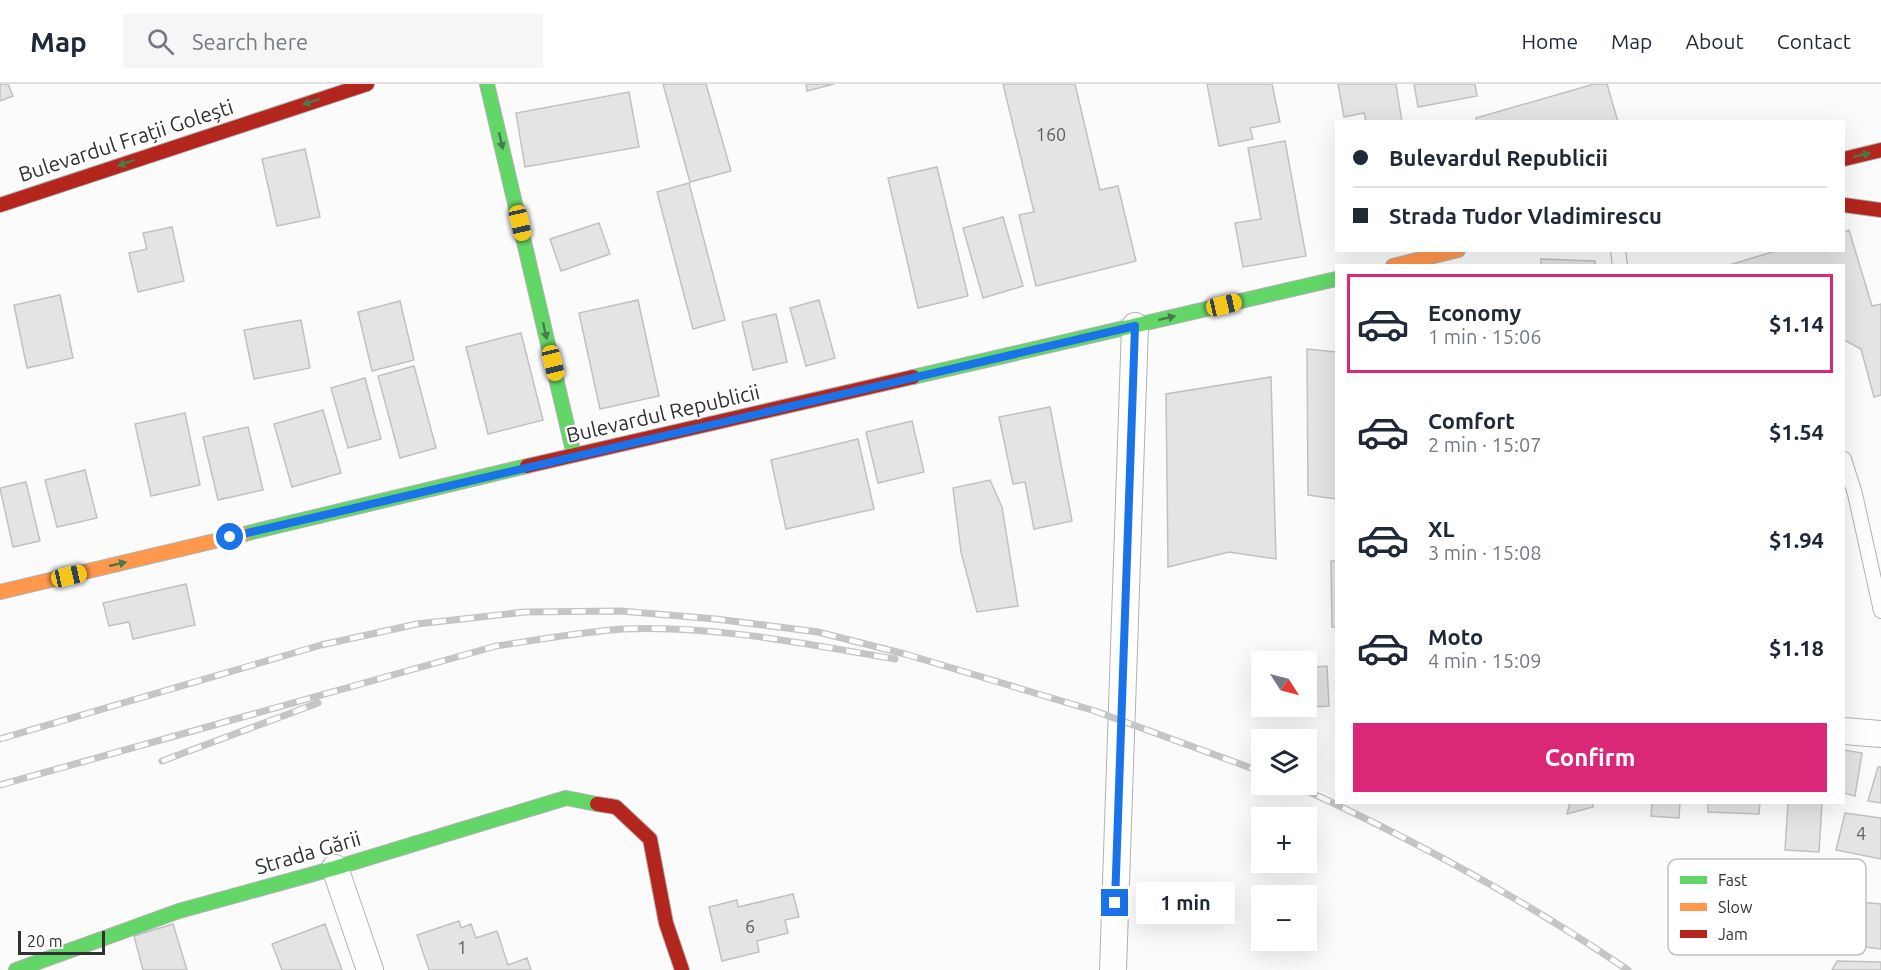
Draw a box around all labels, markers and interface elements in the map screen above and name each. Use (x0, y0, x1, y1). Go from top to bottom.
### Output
search box (123, 14, 543, 68)
icon: search (144, 25, 177, 58)
text: Map (30, 26, 87, 57)
text: Search here (192, 29, 308, 54)
text: Home (1521, 29, 1578, 53)
text: Map (1611, 29, 1652, 53)
text: About (1685, 29, 1744, 53)
text: Contact (1777, 29, 1851, 53)
street label: Bulevardul Frații Golești (15, 94, 236, 186)
one-way arrow (302, 98, 320, 108)
house number: 160 (1036, 124, 1066, 144)
one-way arrow (496, 132, 506, 150)
text: Bulevardul Republicii (1389, 145, 1608, 170)
one-way arrow (1853, 149, 1871, 159)
one-way arrow (117, 159, 135, 169)
car (507, 203, 533, 243)
text: Strada Tudor Vladimirescu (1389, 203, 1662, 228)
car (1204, 292, 1244, 318)
icon: car (1356, 297, 1410, 351)
text: Economy (1428, 300, 1521, 325)
text: $1.14 (1769, 311, 1824, 336)
one-way arrow (1158, 313, 1176, 323)
one-way arrow (541, 322, 551, 340)
text: 1 min · 15:06 (1428, 325, 1542, 348)
car (540, 343, 566, 383)
street label: Bulevardul Republicii (564, 379, 762, 447)
icon: car (1356, 405, 1410, 459)
text: Comfort (1428, 408, 1515, 433)
text: $1.54 (1769, 419, 1824, 444)
text: 2 min · 15:07 (1428, 433, 1542, 456)
icon: car (1356, 513, 1410, 567)
text: XL (1428, 516, 1455, 541)
route start (216, 523, 243, 550)
text: $1.94 (1769, 527, 1824, 552)
text: 3 min · 15:08 (1428, 541, 1542, 564)
one-way arrow (109, 559, 127, 569)
car (49, 563, 89, 589)
icon: car (1356, 621, 1410, 675)
text: Moto (1428, 624, 1483, 649)
text: $1.18 (1769, 635, 1824, 660)
text: 4 min · 15:09 (1428, 649, 1542, 672)
north arrow (1251, 651, 1317, 717)
map controls (1251, 651, 1317, 951)
button: Confirm (1353, 723, 1827, 792)
button: layers (1251, 729, 1317, 795)
button: + (1251, 807, 1317, 873)
house number: 4 (1856, 823, 1866, 843)
street label: Strada Gării (252, 826, 363, 879)
legend (1668, 859, 1866, 955)
text: Fast (1718, 871, 1748, 889)
callout: 1 min (1136, 882, 1235, 924)
button: − (1251, 885, 1317, 951)
route end (1101, 889, 1128, 916)
text: 1 min (1160, 891, 1211, 914)
text: Slow (1718, 898, 1753, 916)
house number: 6 (745, 916, 755, 936)
text: Jam (1718, 925, 1748, 943)
scale bar (18, 928, 105, 956)
text: 20 m (27, 932, 63, 950)
house number: 1 (457, 937, 467, 957)

